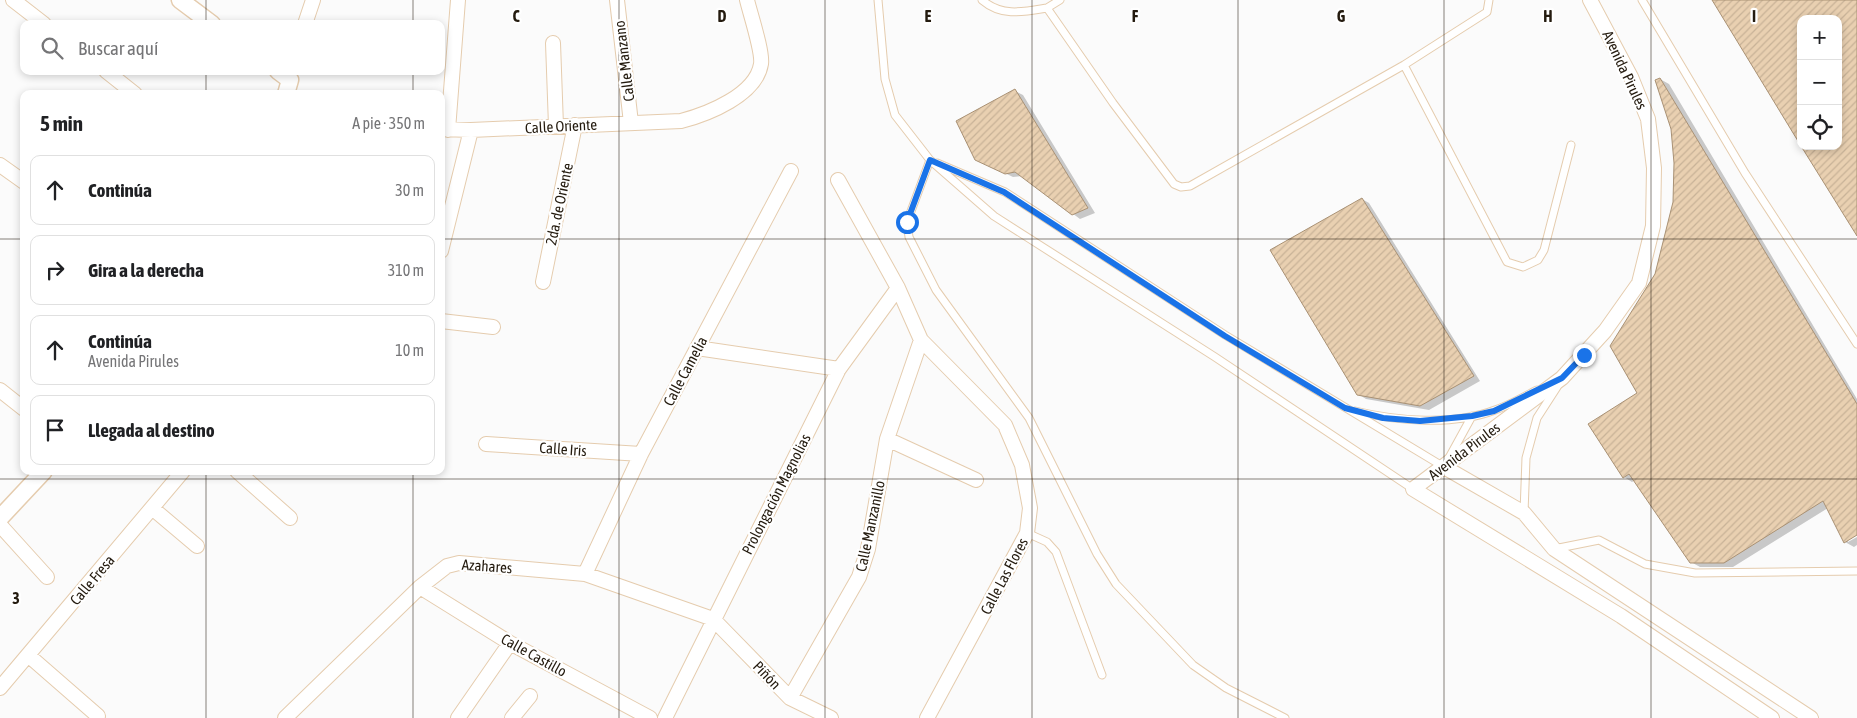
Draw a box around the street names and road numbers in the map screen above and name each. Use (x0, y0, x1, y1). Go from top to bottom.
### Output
street label: Calle Manzano (611, 20, 637, 102)
street label: Avenida Pirules (1599, 28, 1651, 112)
street label: Calle Oriente (525, 116, 598, 136)
street label: 2da. de Oriente (542, 161, 576, 247)
street label: Calle Camelia (660, 333, 710, 409)
street label: Avenida Pirules (1425, 419, 1503, 483)
street label: Prolongación Magnolias (738, 431, 814, 557)
street label: Calle Iris (539, 439, 587, 459)
street label: Calle Manzanillo (852, 479, 888, 573)
street label: Calle Las Flores (977, 535, 1031, 617)
street label: Calle Fresa (66, 552, 118, 608)
street label: Azahares (461, 556, 513, 576)
street label: Calle Castillo (498, 630, 570, 680)
street label: Piñón (750, 658, 784, 692)

